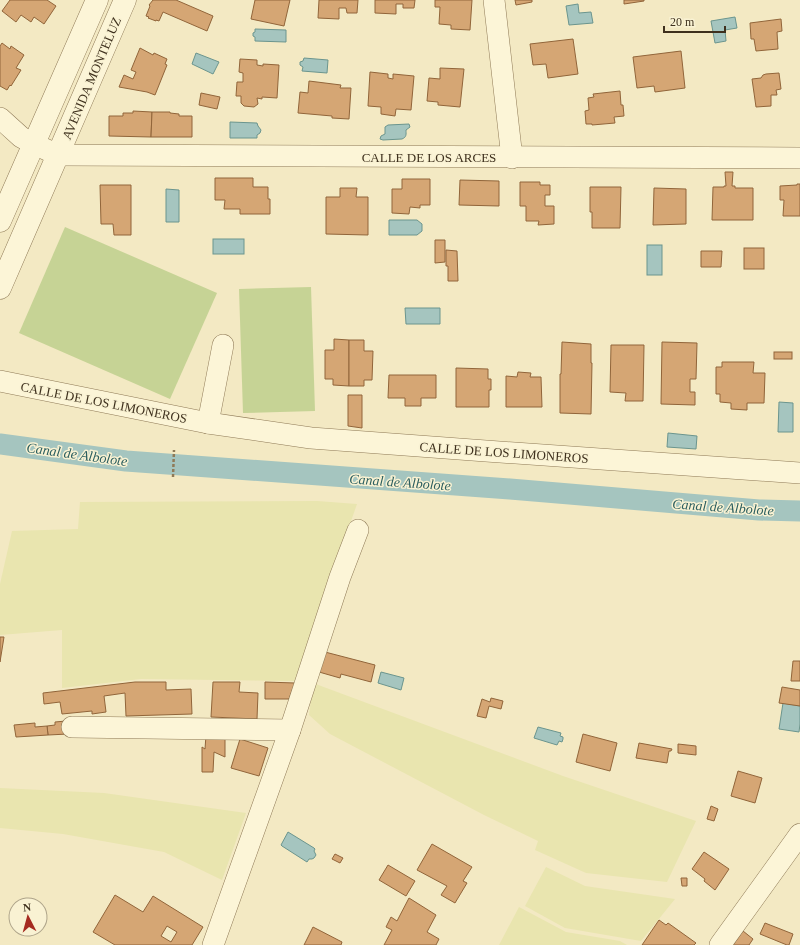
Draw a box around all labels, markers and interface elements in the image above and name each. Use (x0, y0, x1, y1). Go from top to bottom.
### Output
scale bar (664, 8, 725, 34)
street label: AVENIDA MONTELUZ (59, 15, 124, 142)
text: 20 m (670, 15, 695, 29)
street label: CALLE DE LOS ARCES (362, 150, 496, 165)
street label: CALLE DE LOS LIMONEROS (19, 379, 188, 426)
street label: CALLE DE LOS LIMONEROS (419, 439, 589, 466)
water label: Canal de Albolote (26, 440, 128, 469)
water label: Canal de Albolote (349, 471, 451, 494)
water label: Canal de Albolote (672, 496, 774, 519)
north arrow (8, 897, 48, 937)
text: N (22, 901, 32, 913)

